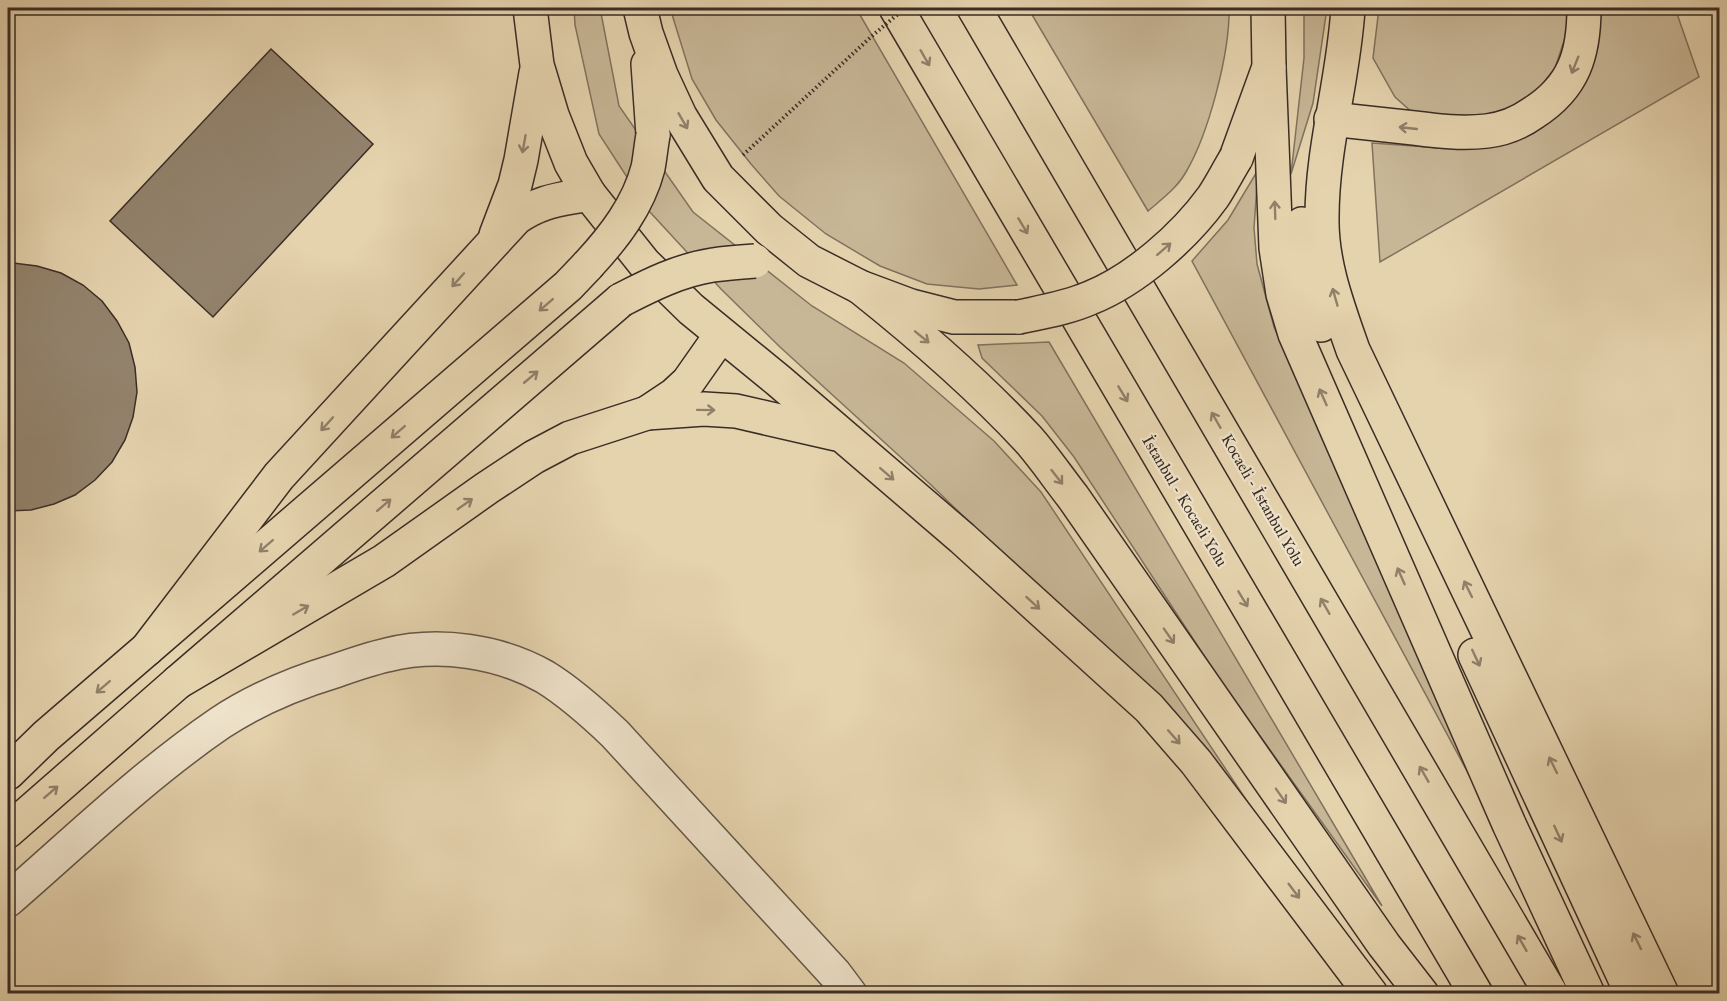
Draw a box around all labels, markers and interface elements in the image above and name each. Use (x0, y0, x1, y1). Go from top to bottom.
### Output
one-way arrow (919, 49, 931, 66)
one-way arrow (1568, 55, 1579, 73)
one-way arrow (677, 112, 689, 129)
one-way arrow (1399, 122, 1419, 133)
one-way arrow (518, 133, 529, 153)
one-way arrow (1269, 201, 1281, 221)
one-way arrow (1018, 218, 1030, 235)
one-way arrow (1156, 242, 1171, 256)
one-way arrow (451, 272, 465, 287)
one-way arrow (1329, 288, 1340, 307)
one-way arrow (539, 298, 554, 312)
one-way arrow (914, 330, 929, 344)
one-way arrow (523, 370, 538, 384)
one-way arrow (1117, 385, 1129, 402)
one-way arrow (1317, 389, 1328, 407)
one-way arrow (695, 404, 715, 416)
one-way arrow (1209, 412, 1221, 429)
one-way arrow (320, 416, 334, 431)
one-way arrow (391, 425, 406, 439)
street label: Kocaeli - İstanbul Yolu (1217, 430, 1310, 570)
street label: İstanbul - Kocaeli Yolu (1138, 432, 1233, 570)
one-way arrow (879, 467, 894, 481)
one-way arrow (1051, 468, 1064, 484)
one-way arrow (376, 498, 391, 512)
one-way arrow (456, 498, 472, 510)
one-way arrow (259, 539, 274, 553)
one-way arrow (1395, 567, 1406, 586)
one-way arrow (1462, 581, 1474, 599)
one-way arrow (1237, 590, 1249, 607)
one-way arrow (1025, 596, 1040, 610)
one-way arrow (1319, 598, 1331, 615)
one-way arrow (292, 604, 309, 616)
one-way arrow (1163, 627, 1175, 644)
one-way arrow (1470, 648, 1482, 666)
one-way arrow (96, 680, 111, 694)
one-way arrow (1167, 729, 1181, 744)
one-way arrow (1546, 756, 1558, 774)
one-way arrow (1418, 766, 1430, 783)
one-way arrow (43, 785, 58, 799)
one-way arrow (1275, 787, 1287, 804)
one-way arrow (1553, 825, 1565, 843)
one-way arrow (1287, 883, 1300, 899)
one-way arrow (1630, 932, 1642, 950)
one-way arrow (1515, 935, 1527, 952)

